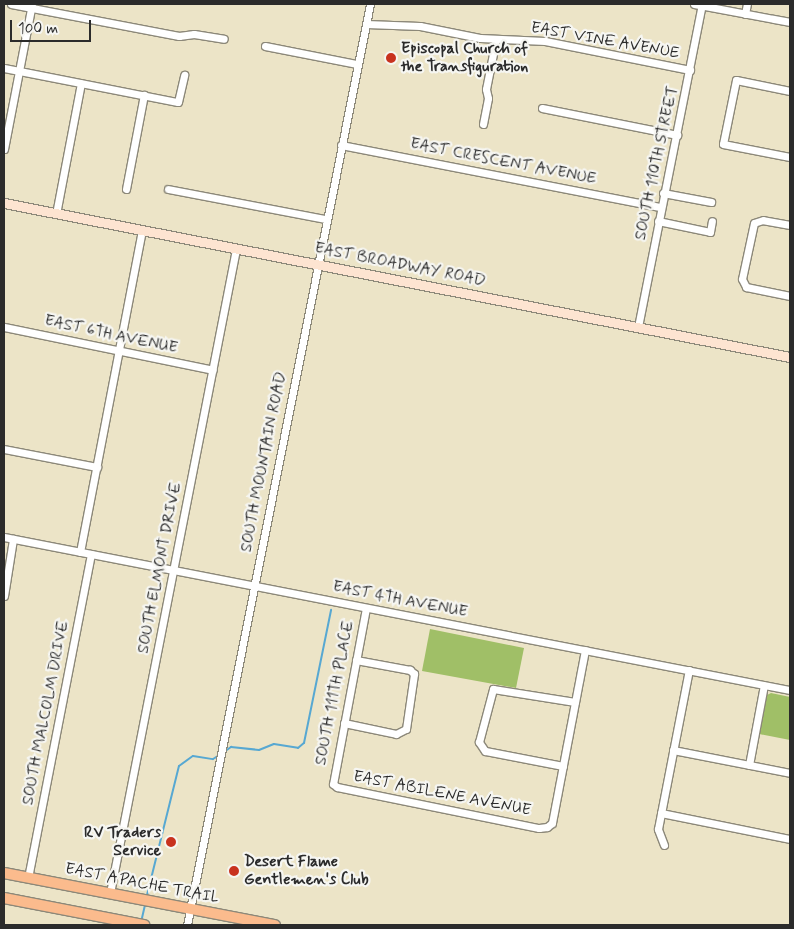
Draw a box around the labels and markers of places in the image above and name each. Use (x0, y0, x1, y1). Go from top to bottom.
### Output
place label: Episcopal Church of the Transfiguration (401, 39, 532, 77)
marker: Episcopal Church of the Transfiguration (385, 52, 397, 64)
place label: RV Traders Service (86, 823, 161, 861)
marker: RV Traders Service (165, 836, 177, 848)
place label: Desert Flame Gentlemen's Club (244, 852, 372, 890)
marker: Desert Flame Gentlemen's Club (228, 865, 240, 877)

